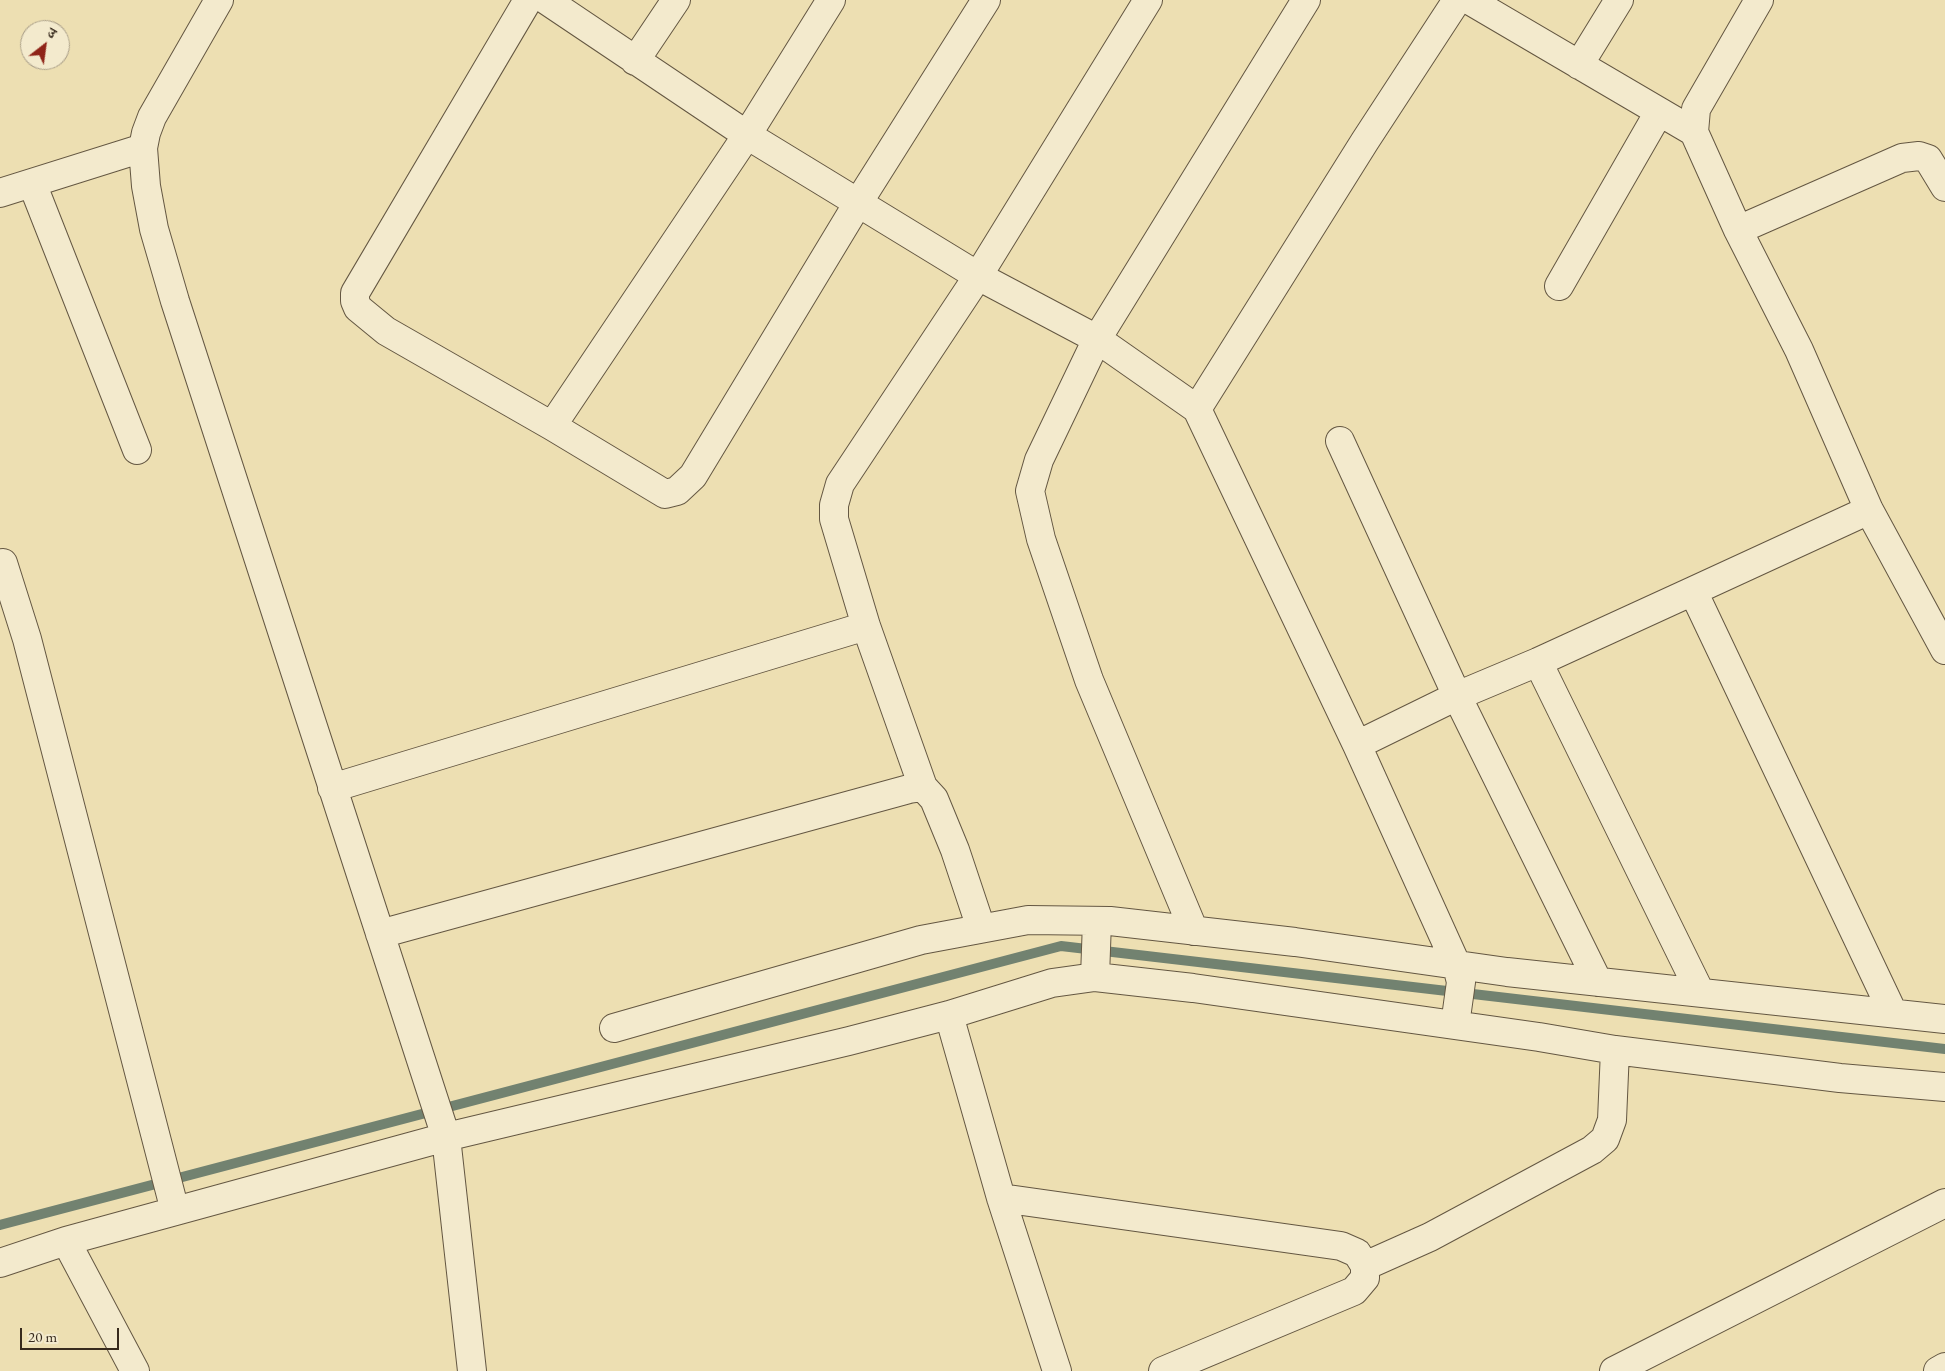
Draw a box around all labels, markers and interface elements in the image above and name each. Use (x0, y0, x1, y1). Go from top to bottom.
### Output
north arrow (20, 20, 70, 70)
text: उ (44, 23, 60, 42)
scale bar (22, 1318, 121, 1350)
text: 20 m (28, 1327, 57, 1346)

